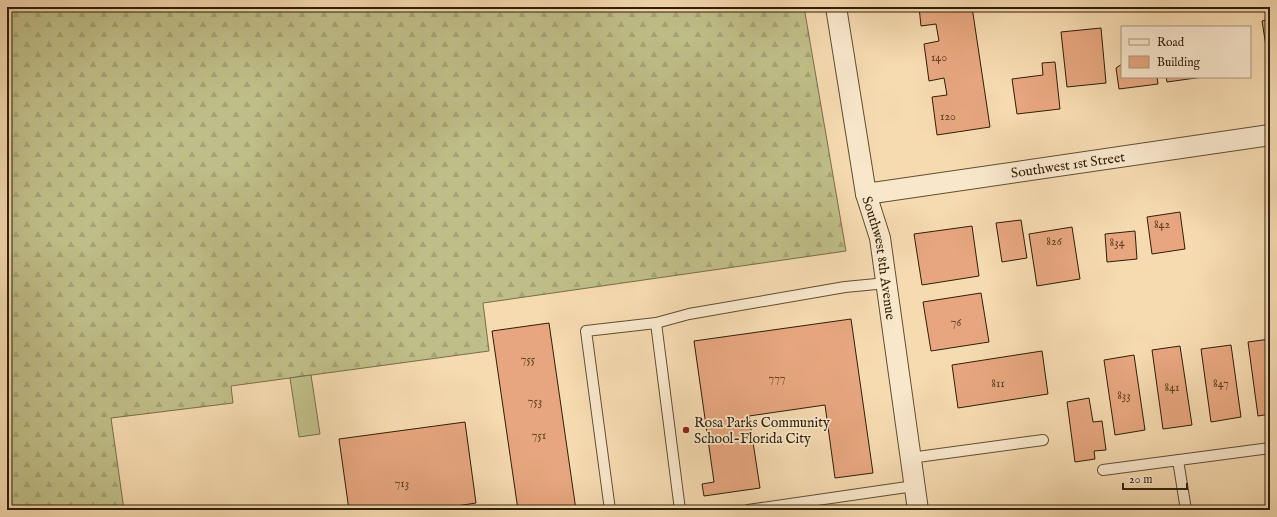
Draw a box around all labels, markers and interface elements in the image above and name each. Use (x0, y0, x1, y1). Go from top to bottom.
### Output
legend (1121, 26, 1251, 78)
text: Road (1157, 35, 1185, 50)
house number: 140 (931, 50, 947, 65)
text: Building (1157, 55, 1201, 70)
house number: 120 (940, 109, 956, 124)
street label: Southwest 1st Street (1010, 148, 1126, 183)
street label: Southwest 8th Avenue (857, 194, 899, 322)
house number: 842 (1154, 217, 1170, 232)
house number: 826 (1046, 234, 1063, 249)
house number: 834 (1109, 235, 1125, 250)
house number: 76 (951, 315, 962, 330)
house number: 755 (521, 352, 536, 367)
house number: 777 (769, 371, 785, 386)
house number: 811 (991, 376, 1005, 391)
house number: 847 (1213, 376, 1229, 391)
house number: 841 (1164, 380, 1180, 395)
house number: 833 (1117, 388, 1131, 403)
house number: 753 (528, 394, 542, 409)
place label: Rosa Parks Community School-Florida City (694, 414, 830, 448)
marker: Rosa Parks Community School-Florida City (681, 425, 691, 435)
house number: 751 (532, 428, 546, 443)
scale bar (1123, 465, 1187, 491)
text: 20 m (1129, 472, 1152, 487)
house number: 713 (395, 476, 409, 491)

